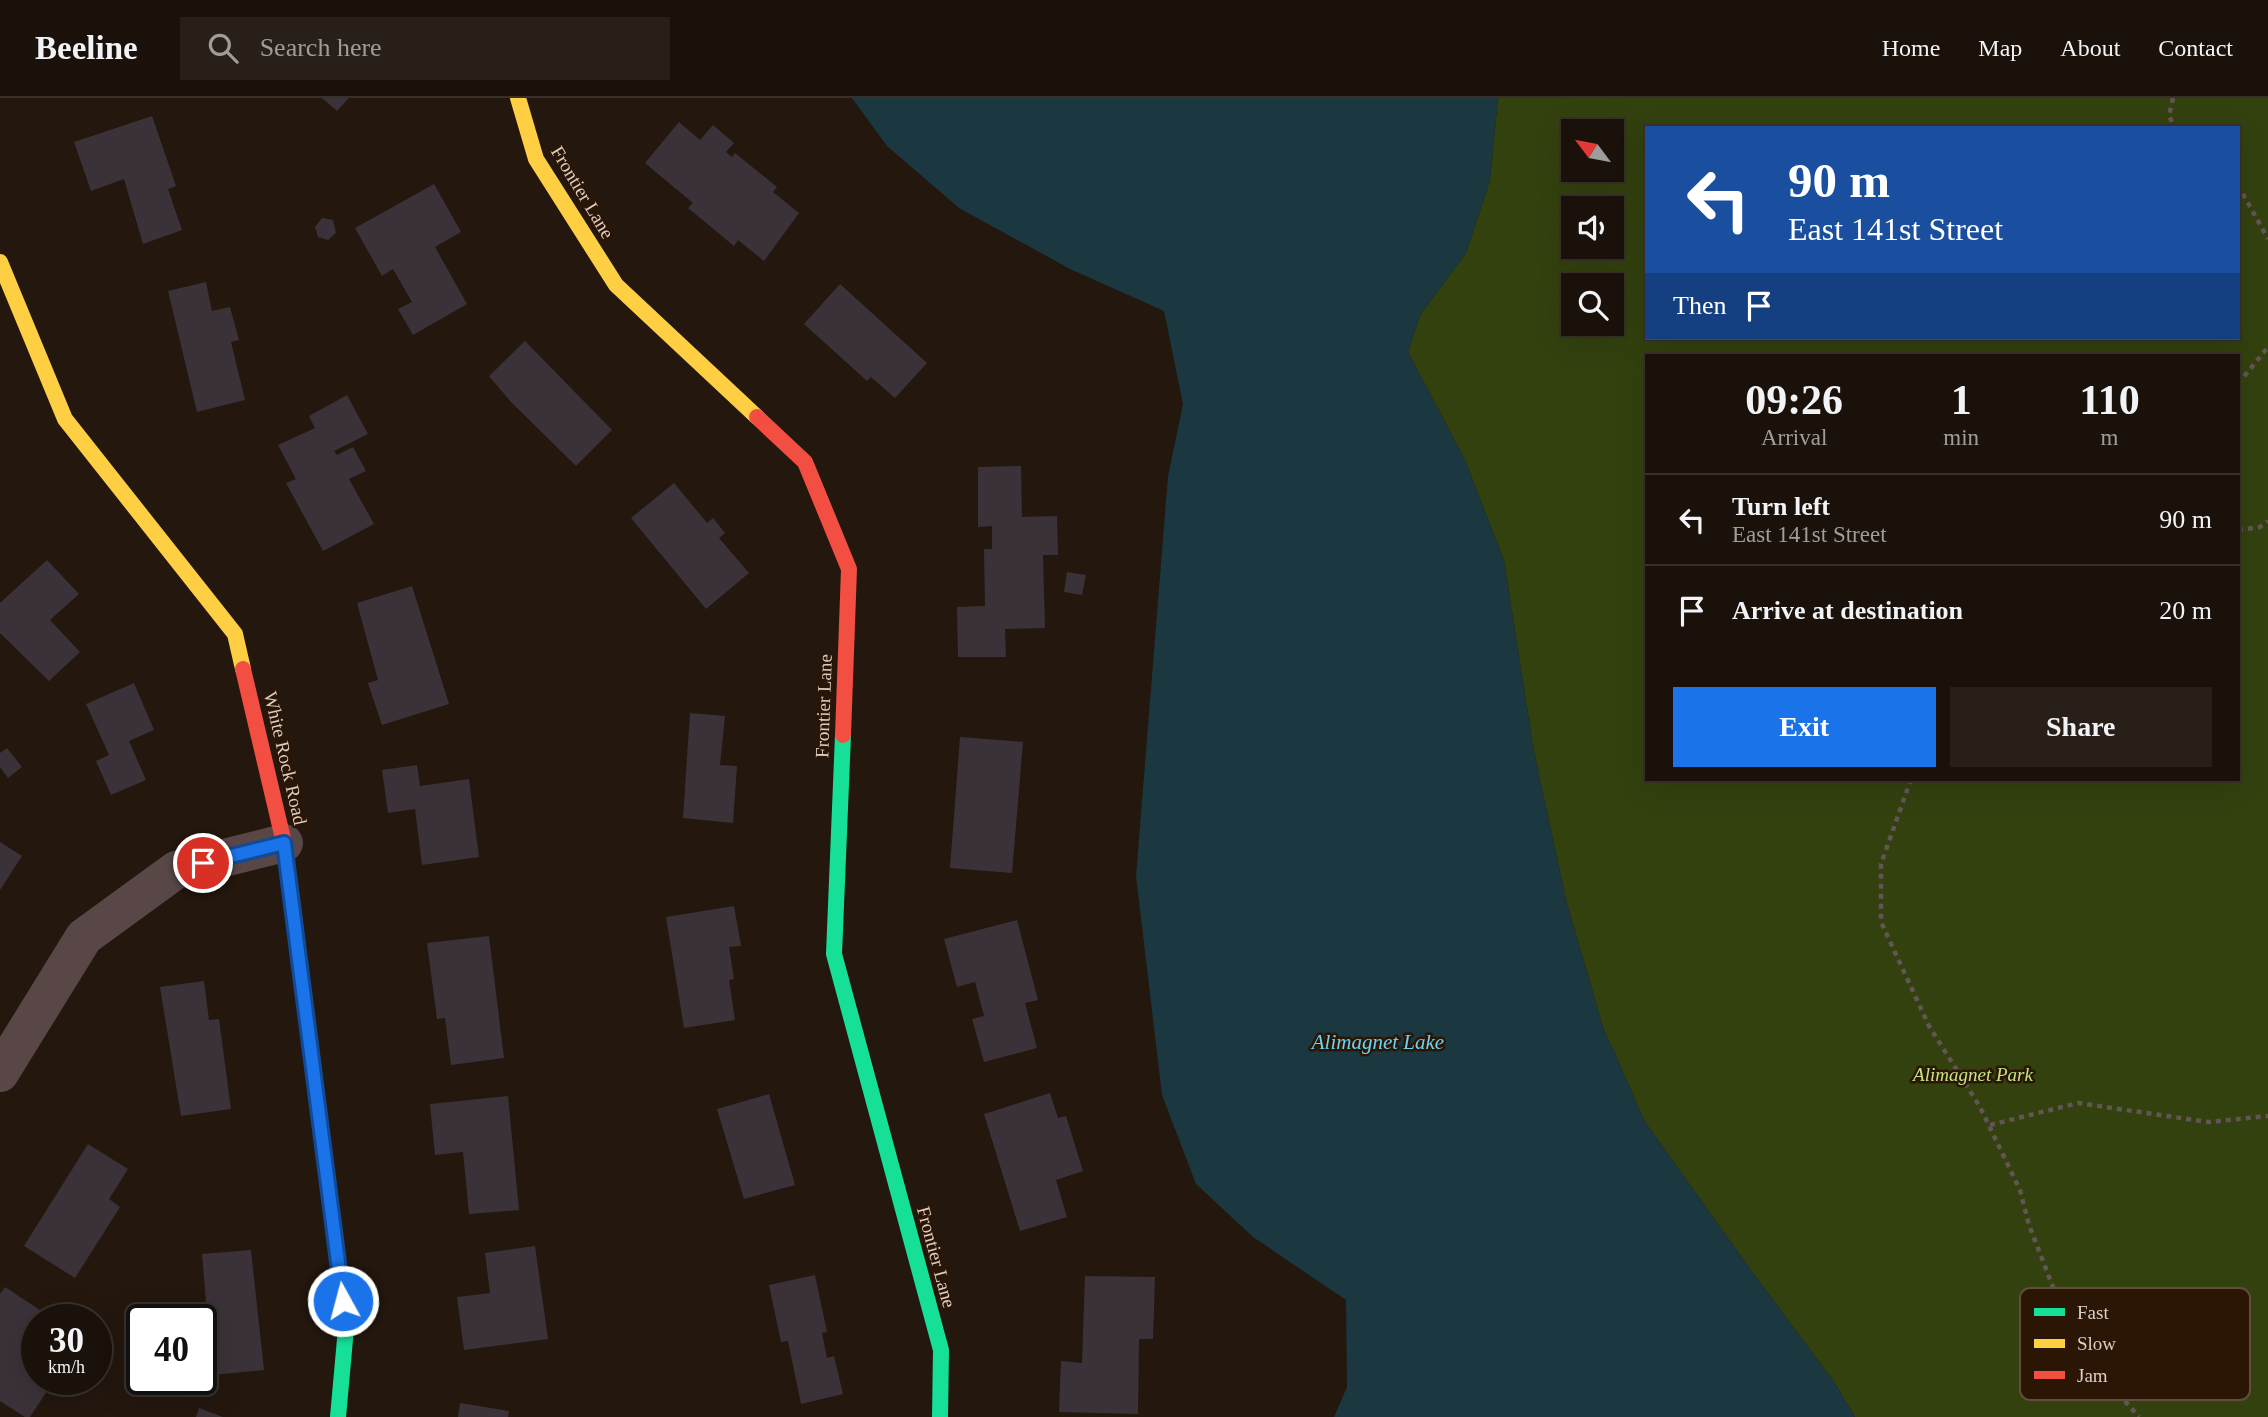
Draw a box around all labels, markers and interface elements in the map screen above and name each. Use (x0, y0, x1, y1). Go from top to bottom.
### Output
search box (180, 17, 670, 80)
icon: search (204, 29, 242, 67)
text: Beeline (35, 30, 138, 66)
text: Search here (260, 33, 382, 62)
text: Home (1882, 35, 1940, 61)
text: Map (1978, 35, 2022, 61)
text: About (2060, 35, 2120, 61)
text: Contact (2158, 35, 2233, 61)
north arrow (1561, 119, 1624, 182)
map controls (1561, 119, 1624, 336)
street label: Frontier Lane (547, 142, 618, 242)
text: 90 m (1788, 153, 1890, 208)
icon: left (1673, 154, 1764, 245)
button: sound (1561, 196, 1624, 259)
text: East 141st Street (1788, 211, 2003, 247)
button: search (1561, 273, 1624, 336)
icon: arrive (1740, 287, 1778, 325)
text: Then (1673, 291, 1726, 320)
text: 09:26 (1745, 377, 1843, 423)
text: 1 (1951, 377, 1972, 423)
text: 110 (2079, 377, 2140, 423)
text: Arrival (1761, 425, 1827, 450)
text: min (1943, 425, 1979, 450)
text: m (2101, 425, 2118, 450)
text: Turn left (1732, 492, 1830, 521)
icon: left (1673, 501, 1711, 539)
text: 90 m (2159, 505, 2212, 534)
text: East 141st Street (1732, 522, 1887, 547)
icon: arrive (1673, 592, 1711, 630)
text: Arrive at destination (1732, 596, 1963, 625)
text: 20 m (2159, 596, 2212, 625)
street label: Frontier Lane (811, 654, 836, 758)
button: Exit (1673, 687, 1936, 767)
button: Share (1950, 687, 2212, 767)
street label: White Rock Road (260, 689, 311, 827)
pin (173, 833, 233, 893)
icon: arrive (184, 844, 222, 882)
water label: Alimagnet Lake (1310, 1030, 1444, 1054)
park label: Alimagnet Park (1911, 1064, 2033, 1085)
street label: Frontier Lane (913, 1204, 960, 1310)
position arrow (306, 1264, 380, 1338)
legend (2020, 1288, 2250, 1400)
text: Fast (2077, 1302, 2109, 1323)
speed limit sign: 40 (126, 1304, 217, 1395)
text: 30 (49, 1321, 84, 1360)
text: Slow (2077, 1333, 2116, 1354)
text: km/h (48, 1357, 85, 1377)
text: Jam (2077, 1365, 2108, 1386)

